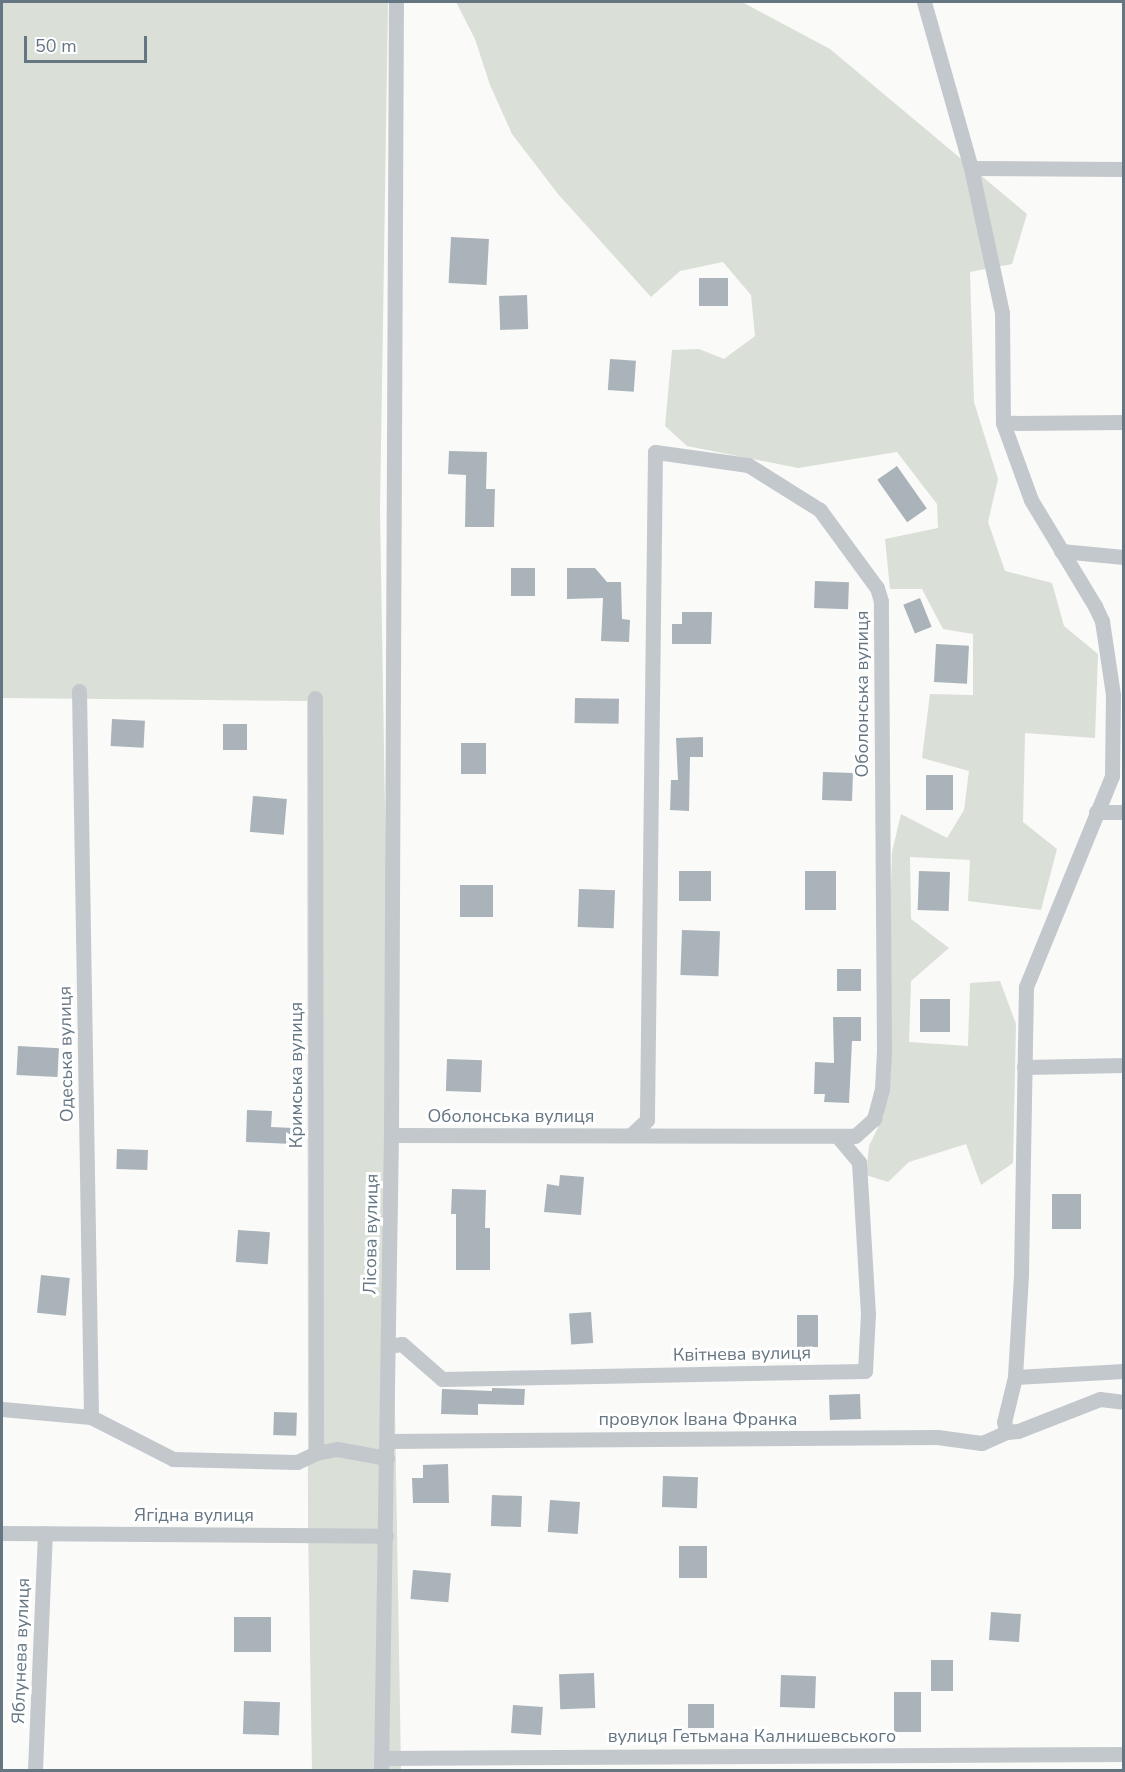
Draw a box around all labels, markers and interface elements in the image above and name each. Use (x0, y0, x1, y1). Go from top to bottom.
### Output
scale bar (27, 24, 150, 62)
text: 50 m (35, 34, 77, 58)
street label: Оболонська вулиця (851, 610, 873, 778)
street label: Одеська вулиця (54, 986, 78, 1122)
street label: Кримська вулиця (285, 1002, 307, 1148)
street label: Оболонська вулиця (427, 1105, 595, 1127)
street label: Лісова вулиця (359, 1174, 383, 1294)
street label: Квітнева вулиця (673, 1342, 811, 1366)
street label: провулок Івана Франка (598, 1408, 798, 1430)
street label: Ягідна вулиця (134, 1504, 254, 1526)
street label: Яблунева вулиця (8, 1577, 34, 1725)
street label: вулиця Гетьмана Калнишевського (608, 1725, 896, 1747)

